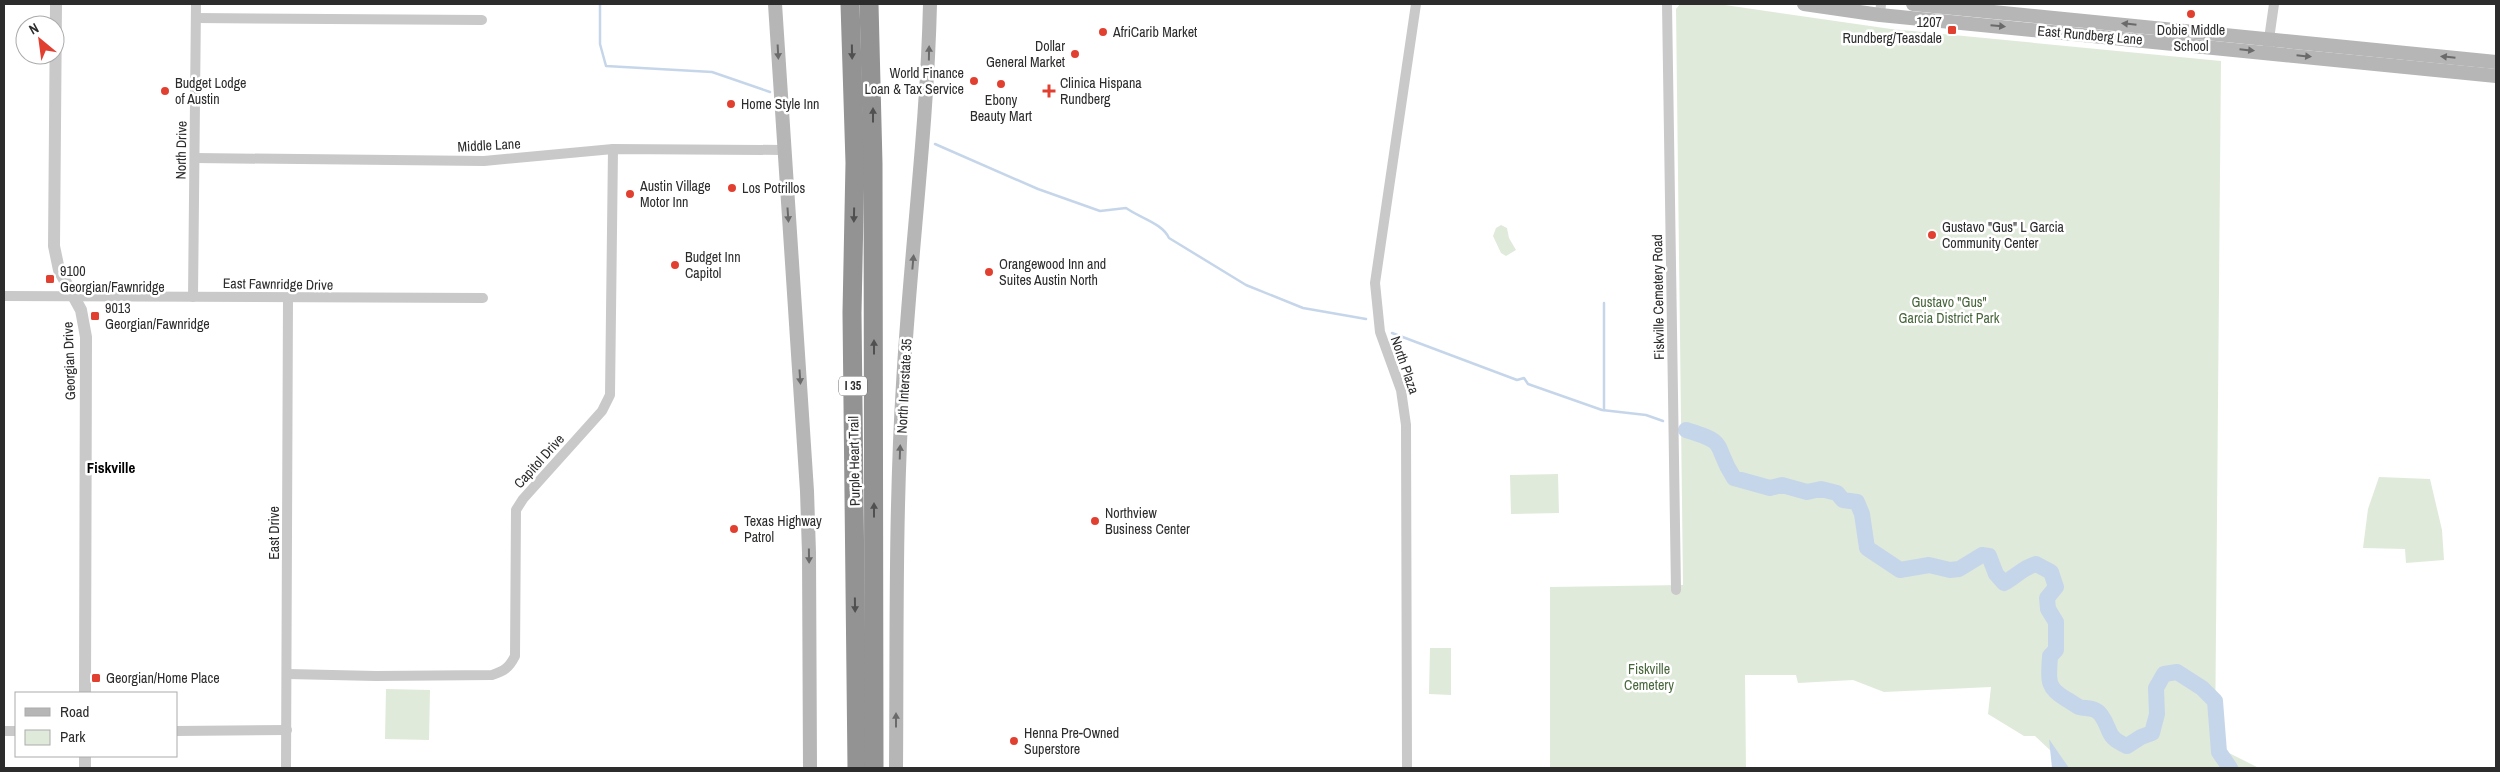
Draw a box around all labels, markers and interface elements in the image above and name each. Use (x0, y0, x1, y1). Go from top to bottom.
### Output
marker: Dobie Middle School (2185, 8, 2197, 20)
place label: 1207 Rundberg/Teasdale (1842, 13, 1942, 47)
north arrow (15, 15, 65, 65)
text: N (26, 19, 42, 39)
one-way arrow (2121, 20, 2137, 28)
street label: East Rundberg Lane (2037, 21, 2143, 49)
place label: Dobie Middle School (2157, 21, 2225, 55)
one-way arrow (1990, 22, 2006, 30)
place label: AfriCarib Market (1112, 23, 1197, 41)
marker: 1207 Rundberg/Teasdale (1946, 24, 1958, 36)
marker: AfriCarib Market (1097, 26, 1109, 38)
place label: Dollar General Market (986, 37, 1065, 71)
one-way arrow (774, 45, 782, 61)
one-way arrow (848, 45, 856, 61)
one-way arrow (925, 45, 933, 61)
one-way arrow (2239, 46, 2255, 54)
marker: Dollar General Market (1069, 48, 1081, 60)
one-way arrow (2297, 52, 2313, 60)
one-way arrow (2439, 52, 2455, 60)
place label: World Finance Loan & Tax Service (864, 64, 964, 98)
place label: Budget Lodge of Austin (175, 74, 247, 108)
place label: Clinica Hispana Rundberg (1060, 74, 1142, 108)
marker: World Finance Loan & Tax Service (968, 75, 980, 87)
marker: Ebony Beauty Mart (995, 78, 1007, 90)
marker: Clinica Hispana Rundberg (1042, 84, 1056, 98)
marker: Budget Lodge of Austin (159, 85, 171, 97)
place label: Ebony Beauty Mart (970, 91, 1032, 125)
place label: Home Style Inn (741, 95, 819, 113)
marker: Home Style Inn (725, 98, 737, 110)
one-way arrow (869, 107, 877, 123)
street label: North Drive (171, 120, 191, 180)
street label: Middle Lane (457, 134, 521, 156)
place label: Austin Village Motor Inn (639, 177, 711, 211)
place label: Los Potrillos (742, 179, 805, 197)
marker: Los Potrillos (726, 182, 738, 194)
marker: Austin Village Motor Inn (624, 188, 636, 200)
one-way arrow (785, 207, 793, 223)
one-way arrow (850, 207, 858, 223)
place label: Gustavo "Gus" L Garcia Community Center (1942, 218, 2065, 252)
marker: Gustavo "Gus" L Garcia Community Center (1926, 229, 1938, 241)
street label: Fiskville Cemetery Road (1648, 234, 1668, 360)
place label: Budget Inn Capitol (685, 248, 741, 282)
one-way arrow (909, 253, 917, 269)
place label: Orangewood Inn and Suites Austin North (999, 255, 1106, 289)
marker: Budget Inn Capitol (669, 259, 681, 271)
place label: 9100 Georgian/Fawnridge (60, 262, 165, 296)
marker: Orangewood Inn and Suites Austin North (983, 266, 995, 278)
marker: 9100 Georgian/Fawnridge (44, 273, 56, 285)
street label: East Fawnridge Drive (223, 274, 333, 294)
park label: Gustavo "Gus" Garcia District Park (1899, 293, 2000, 327)
place label: 9013 Georgian/Fawnridge (105, 299, 210, 333)
marker: 9013 Georgian/Fawnridge (89, 310, 101, 322)
street label: Georgian Drive (59, 321, 79, 401)
street label: North Plaza (1387, 334, 1423, 397)
street label: North Interstate 35 (893, 338, 915, 434)
one-way arrow (870, 339, 878, 355)
one-way arrow (797, 369, 805, 385)
road number: I 35 (839, 376, 867, 396)
street label: Purple Heart Trail (844, 416, 864, 506)
street label: Capitol Drive (510, 430, 568, 492)
one-way arrow (897, 444, 905, 460)
district label: Fiskville (87, 457, 135, 478)
one-way arrow (870, 501, 878, 517)
place label: Northview Business Center (1105, 504, 1190, 538)
street label: East Drive (265, 506, 283, 560)
place label: Texas Highway Patrol (744, 512, 822, 546)
marker: Northview Business Center (1089, 515, 1101, 527)
marker: Texas Highway Patrol (728, 523, 740, 535)
one-way arrow (805, 549, 813, 565)
one-way arrow (851, 597, 859, 613)
park label: Fiskville Cemetery (1624, 660, 1674, 694)
place label: Georgian/Home Place (106, 669, 220, 687)
marker: Georgian/Home Place (90, 672, 102, 684)
legend (15, 692, 178, 757)
text: Road (60, 701, 89, 722)
one-way arrow (892, 711, 900, 727)
place label: Henna Pre-Owned Superstore (1024, 724, 1119, 758)
text: Park (60, 726, 86, 747)
marker: Henna Pre-Owned Superstore (1008, 735, 1020, 747)

